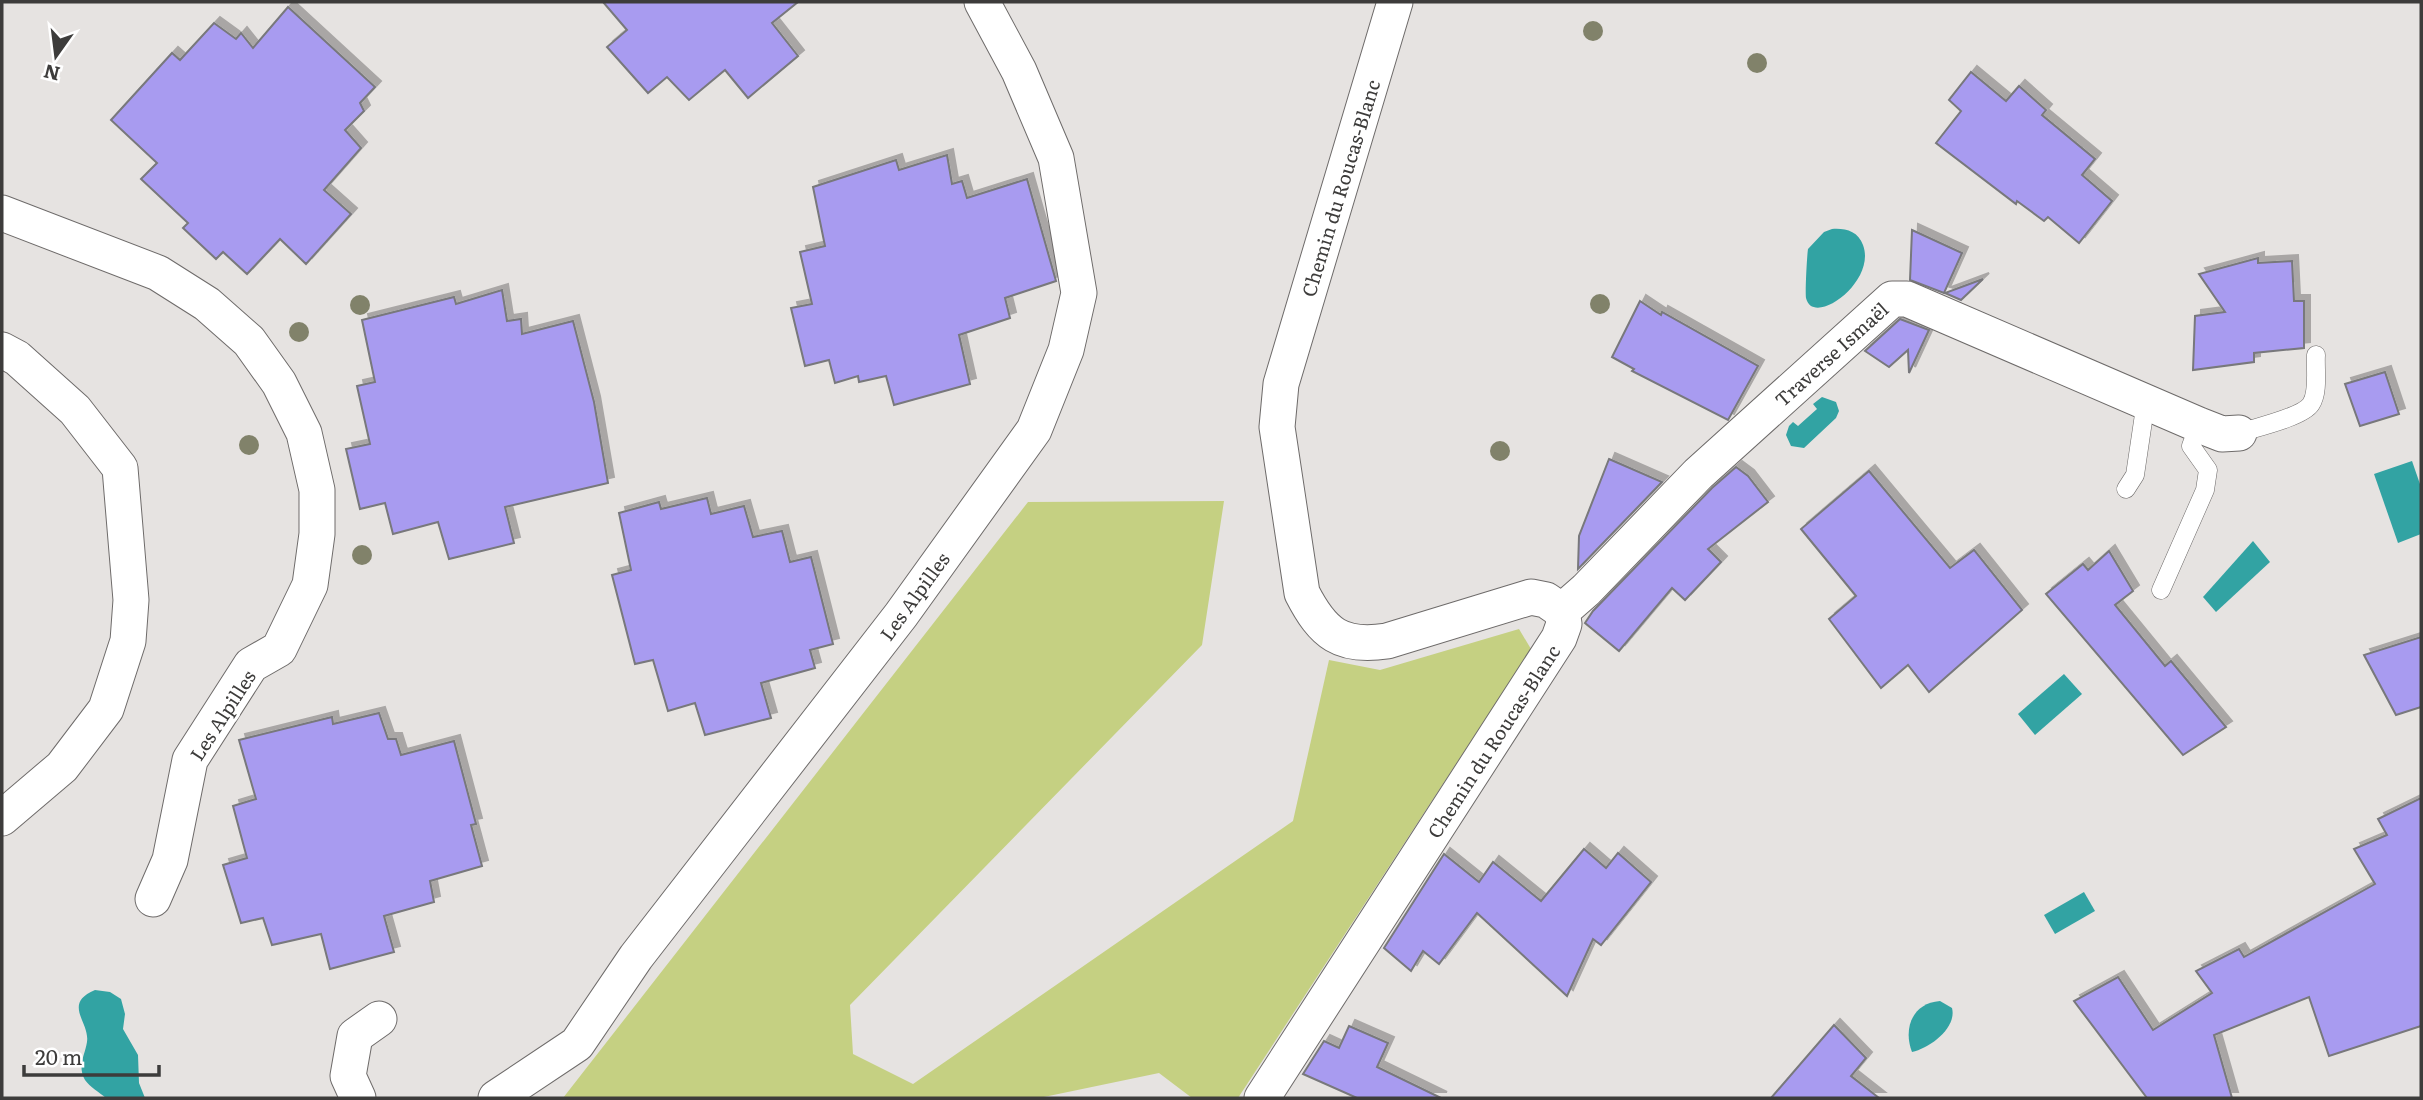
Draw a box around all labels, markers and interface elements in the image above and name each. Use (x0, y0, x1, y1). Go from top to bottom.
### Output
north arrow (21, 21, 91, 91)
text: N (40, 58, 63, 89)
street label: Chemin du Roucas-Blanc (1294, 76, 1386, 300)
street label: Traverse Ismaël (1768, 295, 1894, 413)
street label: Les Alpilles (872, 546, 956, 646)
street label: Chemin du Roucas-Blanc (1420, 639, 1566, 843)
street label: Les Alpilles (182, 664, 262, 766)
scale bar (24, 1034, 159, 1078)
text: 20 m (35, 1040, 82, 1071)

